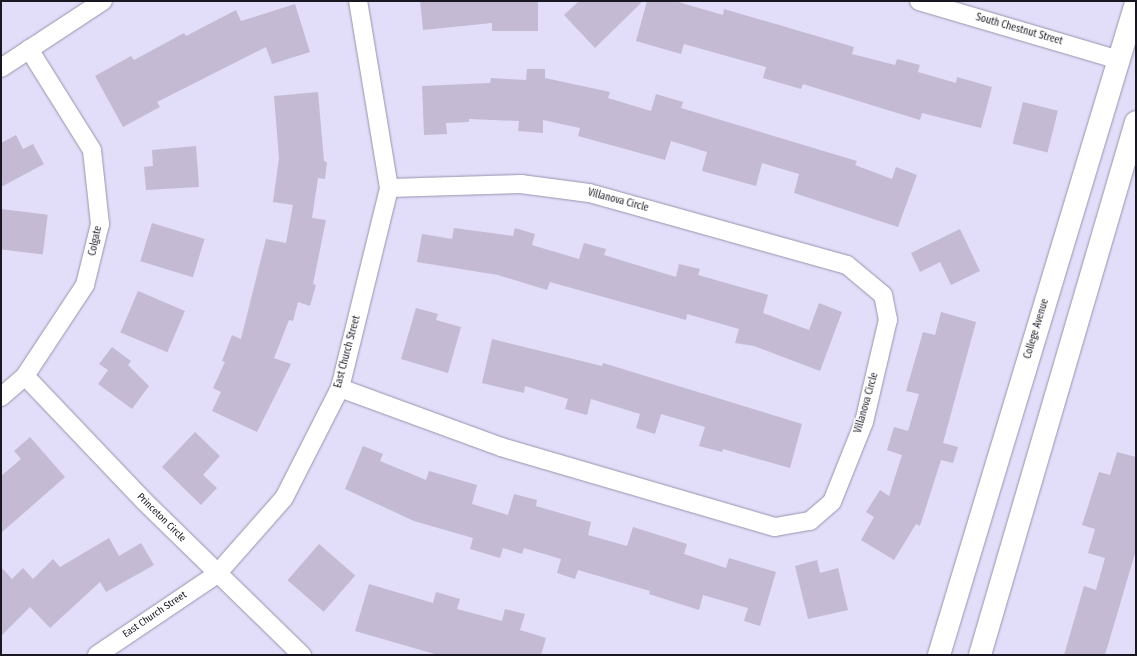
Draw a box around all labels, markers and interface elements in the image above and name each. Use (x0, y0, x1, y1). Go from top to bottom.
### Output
street label: South Chestnut Street (974, 12, 1064, 48)
street label: Villanova Circle (586, 187, 650, 215)
street label: Colgate (87, 225, 105, 257)
street label: College Avenue (1022, 298, 1052, 360)
street label: East Church Street (333, 314, 363, 390)
street label: Villanova Circle (853, 371, 881, 435)
street label: Princeton Circle (134, 491, 188, 545)
street label: East Church Street (121, 589, 189, 641)

